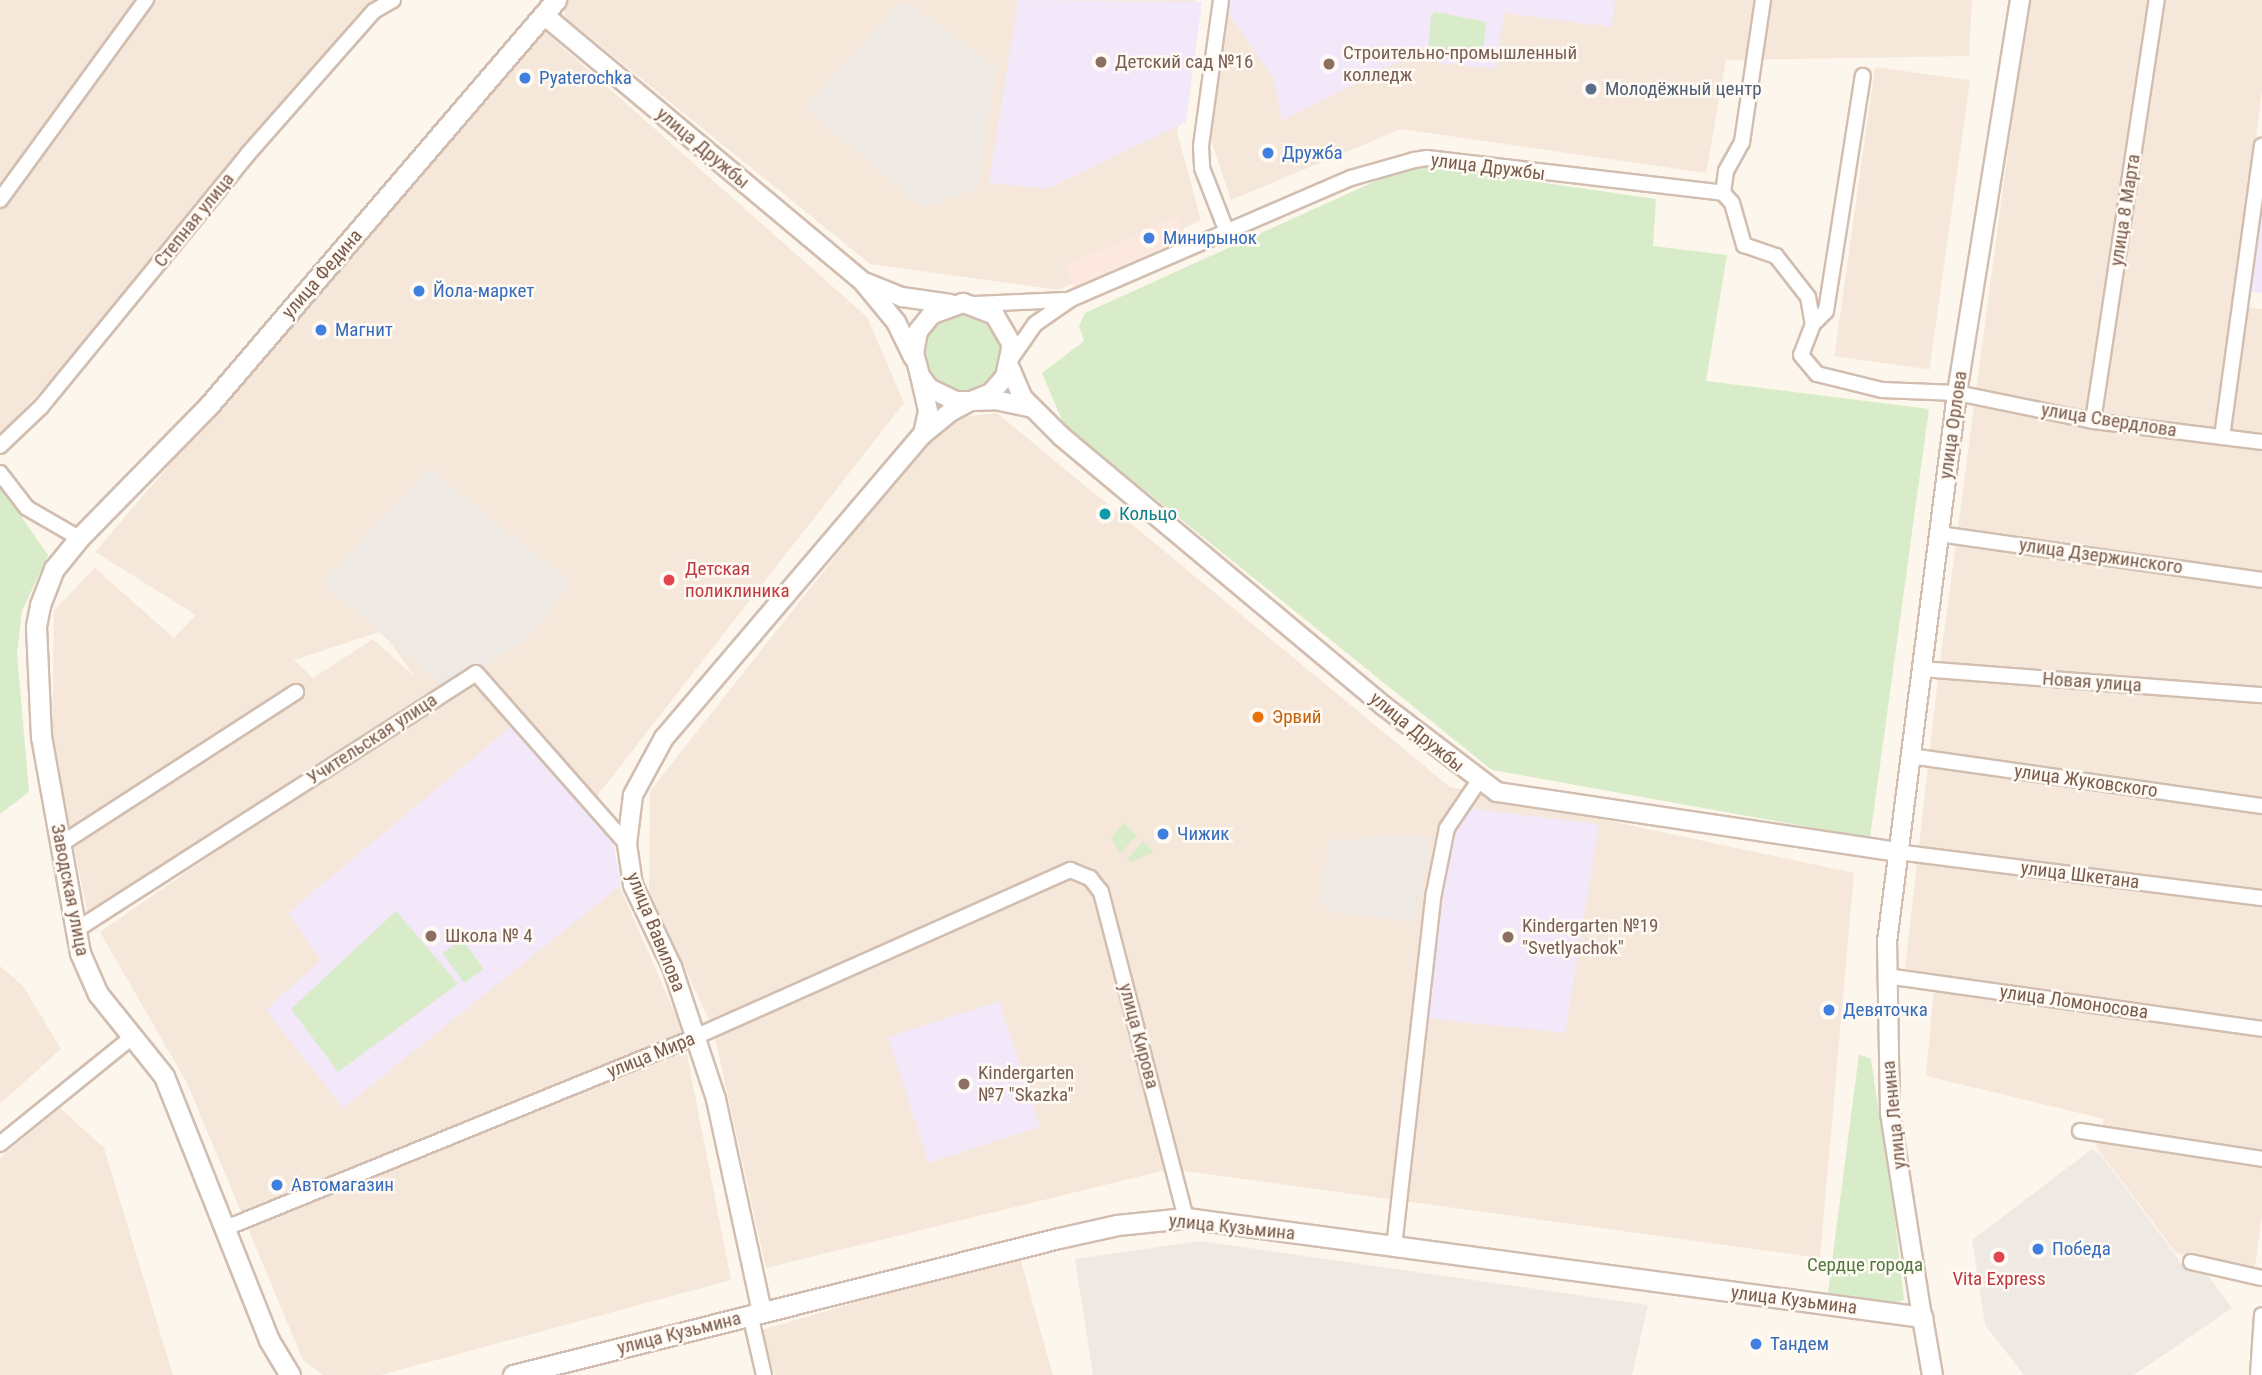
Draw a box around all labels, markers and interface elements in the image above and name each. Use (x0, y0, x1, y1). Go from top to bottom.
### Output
place label: Строительно-промышленный колледж (1343, 42, 1577, 86)
place label: Детский сад №16 (1115, 51, 1253, 73)
marker: Детский сад №16 (1093, 54, 1109, 70)
marker: Строительно-промышленный колледж (1321, 56, 1337, 72)
place label: Pyaterochka (539, 67, 632, 89)
marker: Pyaterochka (517, 70, 533, 86)
place label: Молодёжный центр (1605, 78, 1762, 100)
marker: Молодёжный центр (1583, 81, 1599, 97)
street label: улица Дружбы (652, 102, 754, 194)
place label: Дружба (1282, 142, 1343, 164)
marker: Дружба (1260, 145, 1276, 161)
street label: улица Дружбы (1430, 149, 1546, 185)
street label: улица 8 Марта (2105, 152, 2145, 268)
street label: Степная улица (149, 168, 239, 272)
street label: улица Федина (277, 225, 367, 323)
place label: Минирынок (1163, 227, 1257, 249)
marker: Минирынок (1141, 230, 1157, 246)
place label: Йола-маркет (433, 280, 534, 302)
marker: Йола-маркет (411, 283, 427, 299)
place label: Магнит (335, 319, 393, 341)
marker: Магнит (313, 322, 329, 338)
street label: улица Орлова (1934, 369, 1972, 481)
street label: улица Свердлова (2040, 398, 2178, 442)
place label: Кольцо (1119, 503, 1177, 525)
marker: Кольцо (1097, 506, 1113, 522)
street label: улица Дзержинского (2018, 533, 2184, 579)
place label: Детская поликлиника (685, 558, 790, 602)
marker: Детская поликлиника (659, 570, 679, 590)
street label: Новая улица (2042, 667, 2142, 697)
street label: улица Дружбы (1365, 687, 1469, 777)
street label: Учительская улица (303, 688, 441, 790)
place label: Эрвий (1272, 706, 1322, 728)
marker: Эрвий (1250, 709, 1266, 725)
street label: улица Жуковского (2013, 760, 2159, 802)
street label: Заводская улица (46, 822, 94, 958)
place label: Чижик (1177, 823, 1229, 845)
marker: Чижик (1155, 826, 1171, 842)
street label: улица Шкетана (2019, 856, 2141, 894)
street label: улица Вавилова (622, 869, 690, 995)
place label: Kindergarten №19 "Svetlyachok" (1522, 915, 1658, 959)
place label: Школа № 4 (445, 925, 533, 947)
marker: Школа № 4 (423, 928, 439, 944)
marker: Kindergarten №19 "Svetlyachok" (1500, 929, 1516, 945)
street label: улица Ломоносова (1998, 980, 2150, 1024)
street label: улица Кирова (1114, 981, 1164, 1091)
place label: Девяточка (1843, 999, 1928, 1021)
marker: Девяточка (1821, 1002, 1837, 1018)
street label: улица Мира (604, 1027, 698, 1083)
street label: улица Ленина (1877, 1060, 1911, 1170)
place label: Kindergarten №7 "Skazka" (978, 1062, 1074, 1106)
marker: Kindergarten №7 "Skazka" (956, 1076, 972, 1092)
place label: Автомагазин (291, 1174, 394, 1196)
marker: Автомагазин (269, 1177, 285, 1193)
street label: улица Кузьмина (1168, 1209, 1296, 1245)
place label: Победа (2052, 1238, 2111, 1260)
marker: Победа (2030, 1241, 2046, 1257)
marker: Vita Express (1991, 1249, 2007, 1265)
park label: Сердце города (1807, 1254, 1923, 1276)
place label: Vita Express (1952, 1268, 2046, 1290)
street label: улица Кузьмина (1730, 1281, 1858, 1319)
street label: улица Кузьмина (615, 1307, 743, 1359)
place label: Тандем (1770, 1333, 1829, 1355)
marker: Тандем (1748, 1336, 1764, 1352)

